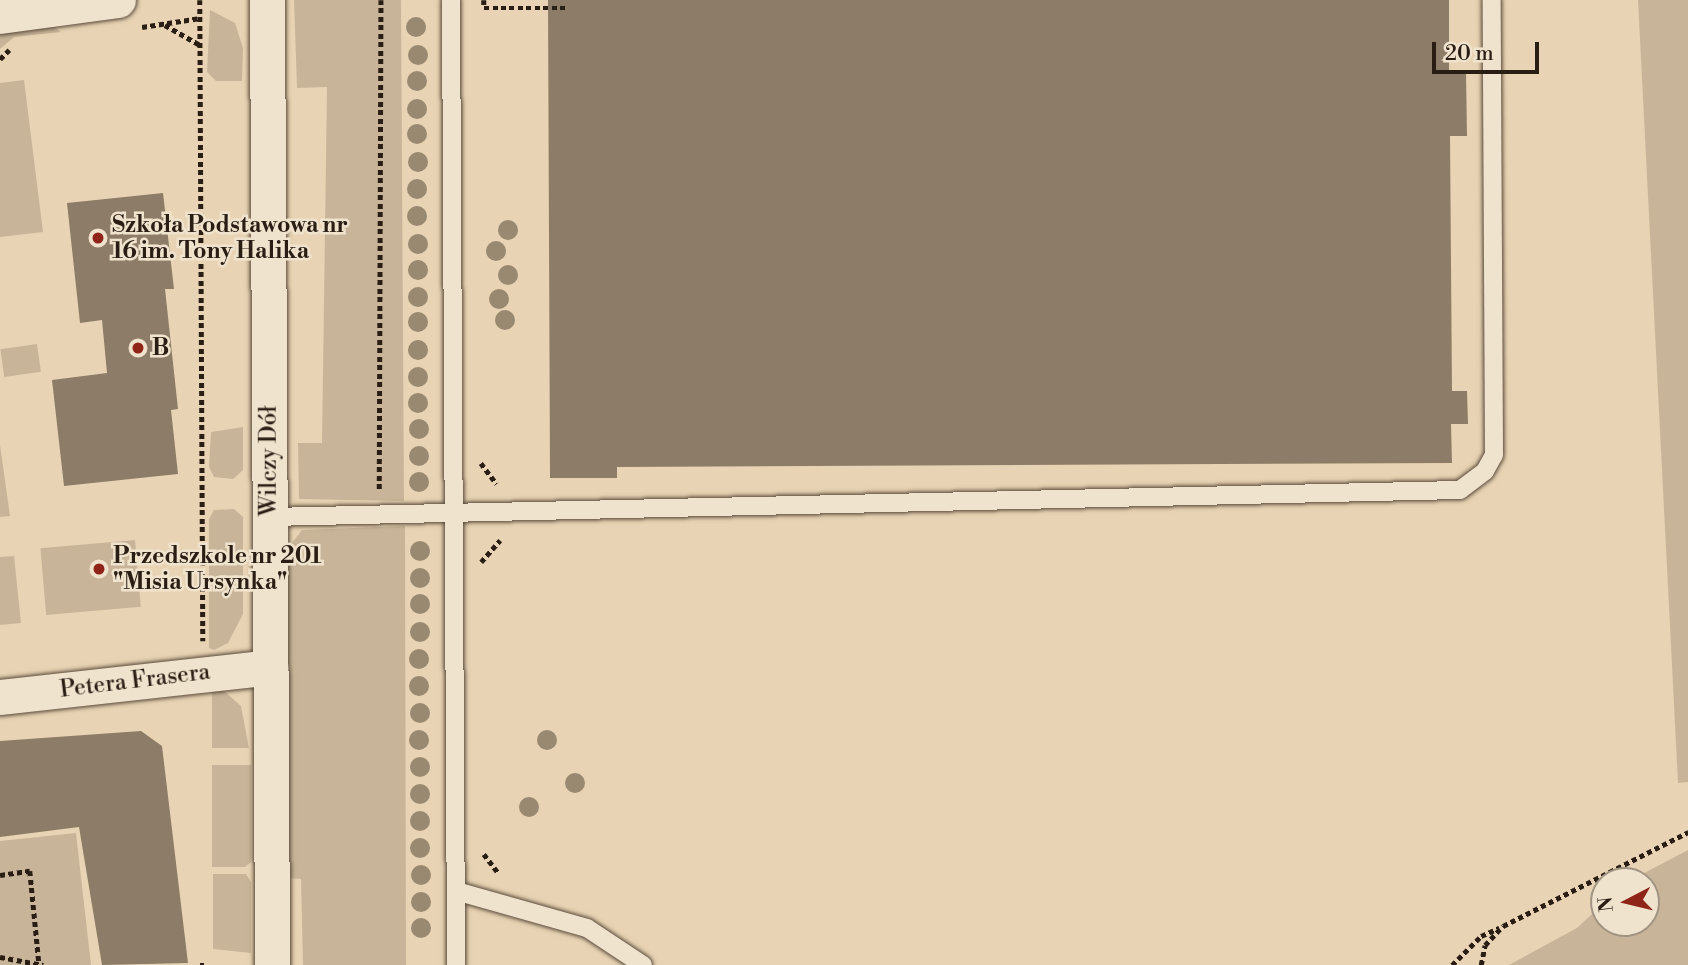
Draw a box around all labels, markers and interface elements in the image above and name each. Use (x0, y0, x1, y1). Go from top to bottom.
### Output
scale bar (1436, 28, 1543, 72)
text: 20 m (1445, 41, 1494, 67)
place label: Szkoła Podstawowa nr 16 im. Tony Halika (112, 211, 348, 265)
marker: Szkoła Podstawowa nr 16 im. Tony Halika (90, 230, 106, 246)
place label: B (152, 334, 169, 362)
marker: B (130, 340, 146, 356)
street label: Wilczy Dół (255, 406, 283, 516)
place label: Przedszkole nr 201 "Misia Ursynka" (113, 542, 322, 596)
marker: Przedszkole nr 201 "Misia Ursynka" (91, 561, 107, 577)
street label: Petera Frasera (58, 658, 212, 704)
north arrow (1590, 867, 1660, 937)
text: N (1593, 895, 1619, 913)

